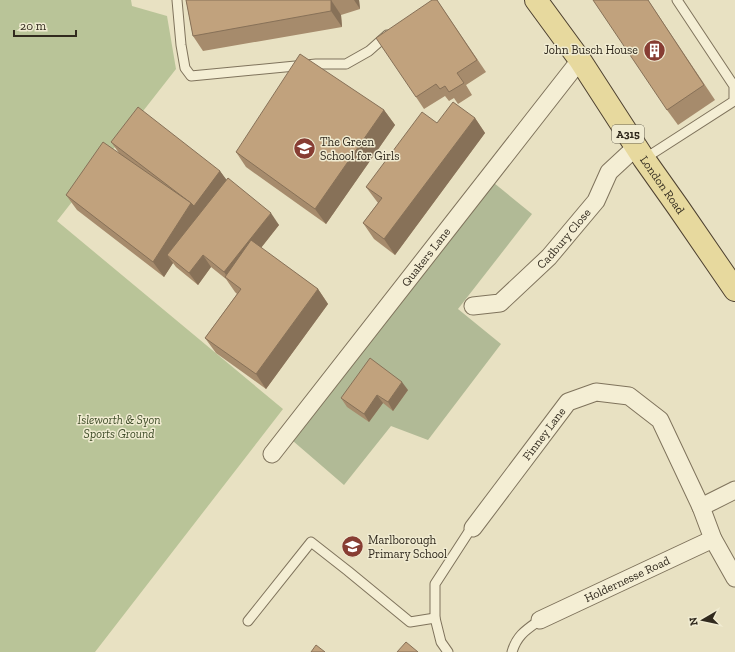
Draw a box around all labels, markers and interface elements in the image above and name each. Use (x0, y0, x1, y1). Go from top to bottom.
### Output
scale bar (14, 12, 76, 38)
text: 20 m (20, 19, 47, 33)
building icon: John Busch House (641, 37, 667, 63)
place label: John Busch House (544, 43, 638, 57)
road number: A315 (612, 125, 644, 143)
place label: The Green School for Girls (320, 135, 399, 163)
school or university icon: The Green School for Girls (291, 136, 317, 162)
street label: London Road (637, 153, 688, 217)
street label: Cadbury Close (534, 205, 594, 272)
street label: Quakers Lane (399, 224, 454, 289)
street label: Finney Lane (520, 404, 569, 463)
park label: Isleworth & Syon Sports Ground (78, 413, 160, 441)
place label: Marlborough Primary School (368, 533, 447, 561)
school or university icon: Marlborough Primary School (339, 534, 365, 560)
street label: Holdernesse Road (582, 553, 672, 605)
north arrow (683, 600, 723, 640)
text: N (686, 616, 701, 627)

